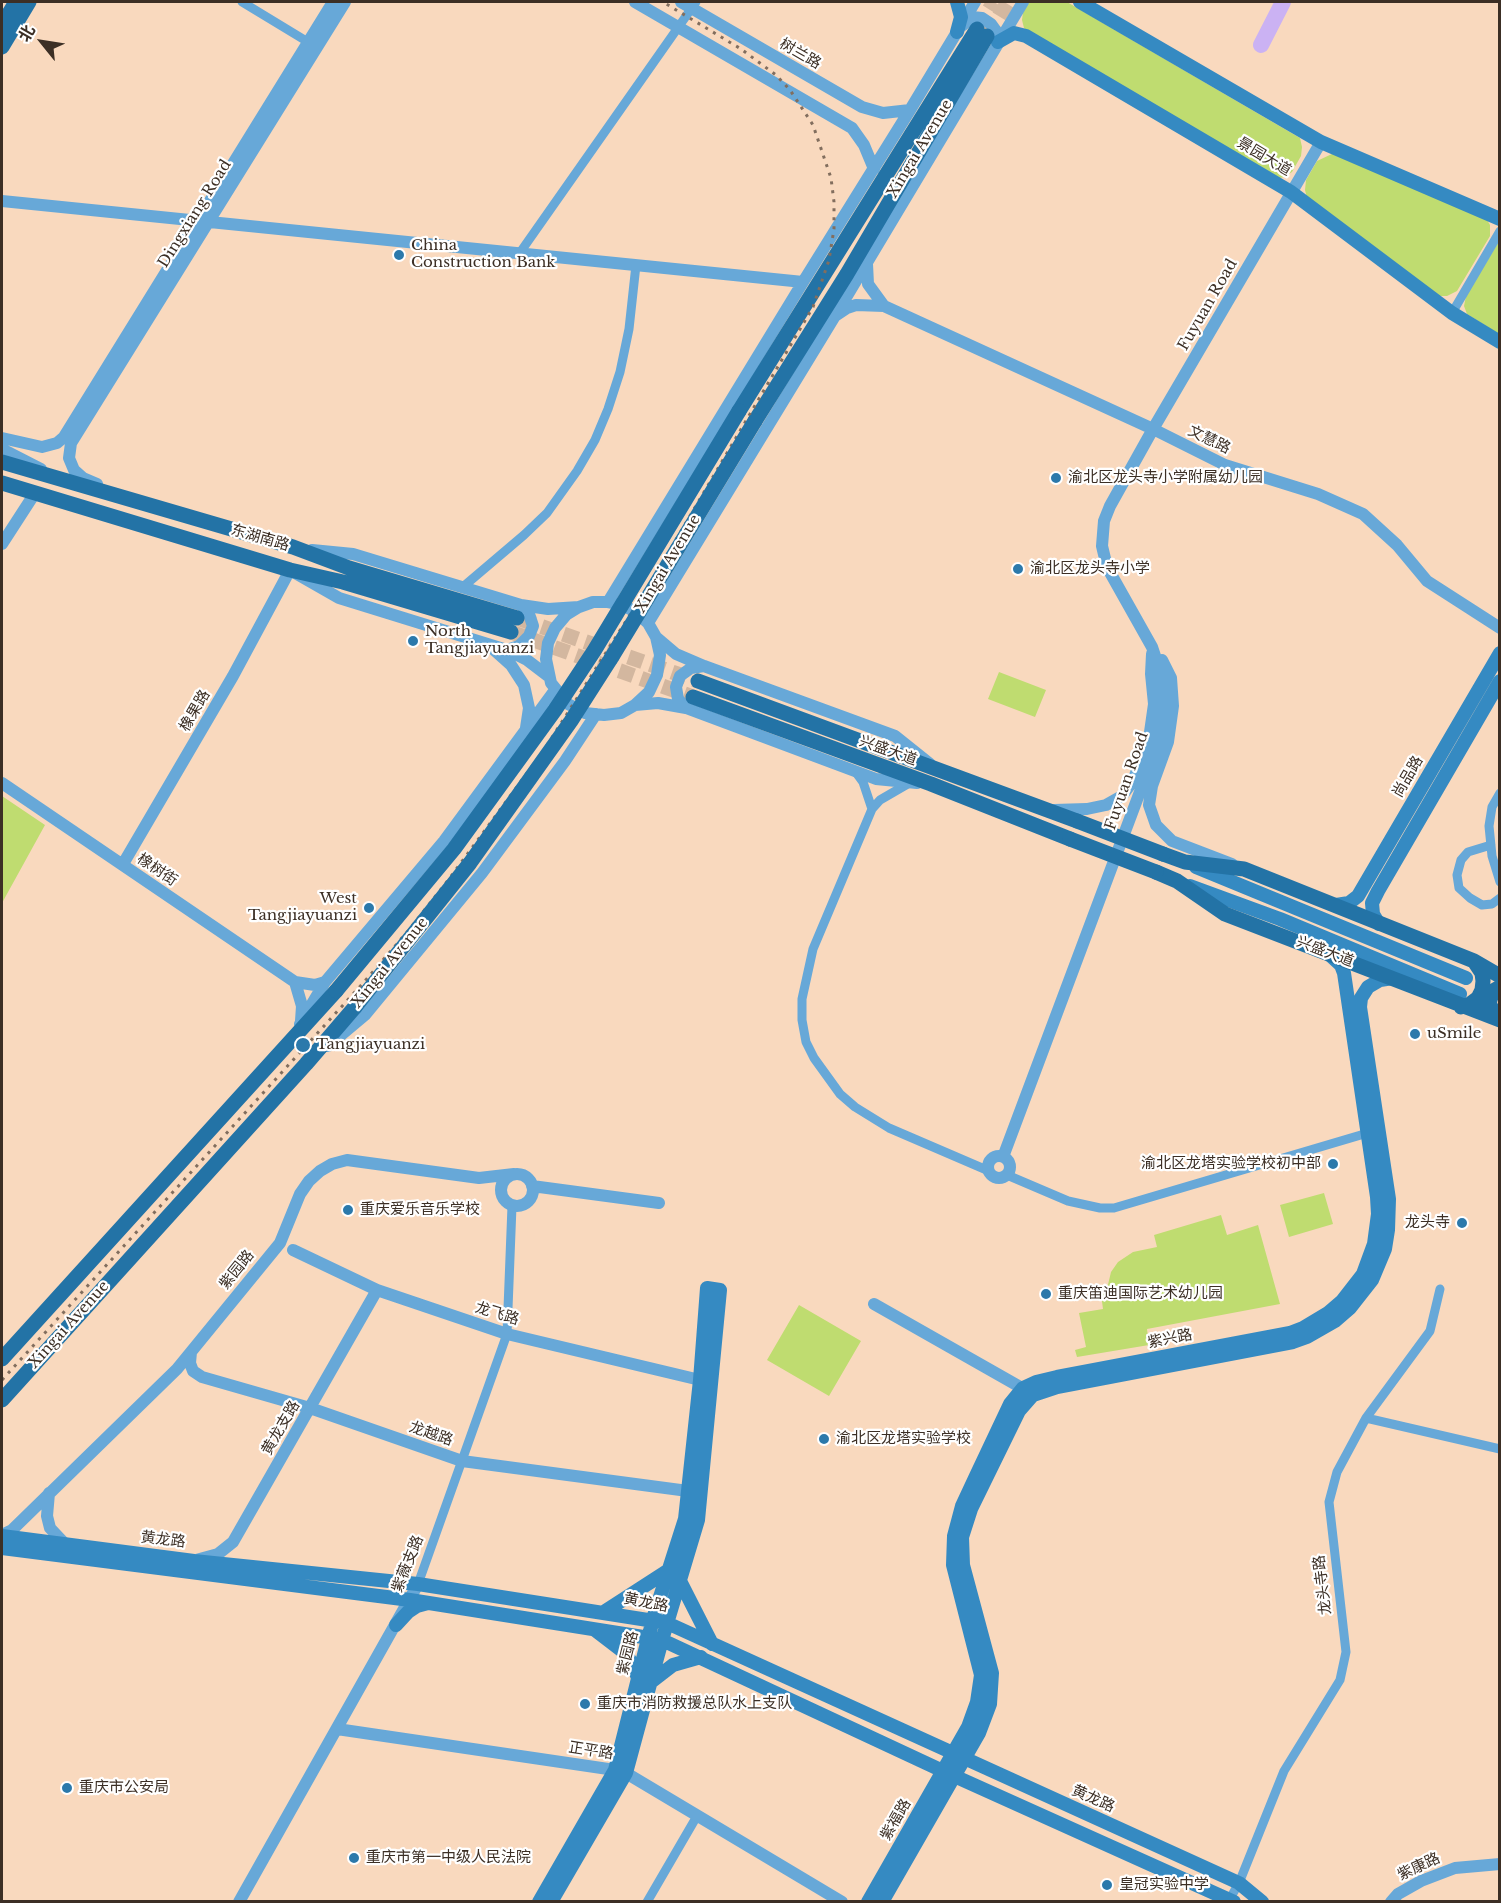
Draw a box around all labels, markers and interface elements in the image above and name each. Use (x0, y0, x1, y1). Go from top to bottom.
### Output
north arrow (12, 12, 72, 72)
text: 北 (14, 21, 39, 45)
street label: 树兰路 (776, 35, 824, 73)
street label: Xingai Avenue (884, 97, 956, 201)
street label: 景园大道 (1234, 134, 1294, 180)
street label: Dingxiang Road (155, 157, 235, 271)
place label: China Construction Bank (411, 237, 556, 272)
marker: China Construction Bank (392, 248, 406, 262)
street label: Fuyuan Road (1175, 256, 1241, 354)
street label: 文慧路 (1185, 422, 1233, 458)
place label: 渝北区龙头寺小学附属幼儿园 (1068, 469, 1263, 487)
marker: 渝北区龙头寺小学附属幼儿园 (1049, 471, 1063, 485)
street label: Xingai Avenue (632, 512, 704, 616)
street label: 东湖南路 (229, 521, 291, 555)
place label: 渝北区龙头寺小学 (1030, 560, 1150, 578)
marker: 渝北区龙头寺小学 (1011, 562, 1025, 576)
place label: North Tangjiayuanzi (425, 623, 534, 658)
marker: North Tangjiayuanzi (406, 634, 420, 648)
street label: 橡果路 (176, 687, 214, 735)
street label: Fuyuan Road (1102, 730, 1152, 832)
street label: 兴盛大道 (857, 732, 919, 770)
street label: 尚品路 (1389, 753, 1427, 801)
street label: 橡树街 (133, 850, 181, 890)
place label: West Tangjiayuanzi (248, 890, 357, 925)
marker: West Tangjiayuanzi (362, 901, 376, 915)
street label: Xingai Avenue (348, 914, 432, 1012)
street label: 兴盛大道 (1294, 933, 1356, 971)
place label: uSmile (1427, 1025, 1481, 1043)
marker: uSmile (1408, 1027, 1422, 1041)
marker: Tangjiayuanzi (294, 1036, 312, 1054)
place label: Tangjiayuanzi (316, 1036, 425, 1054)
place label: 渝北区龙塔实验学校初中部 (1141, 1155, 1321, 1173)
marker: 渝北区龙塔实验学校初中部 (1326, 1157, 1340, 1171)
place label: 重庆爱乐音乐学校 (360, 1201, 480, 1219)
marker: 重庆爱乐音乐学校 (341, 1203, 355, 1217)
place label: 龙头寺 (1405, 1214, 1450, 1232)
marker: 龙头寺 (1455, 1216, 1469, 1230)
street label: 紫园路 (216, 1247, 258, 1293)
street label: Xingai Avenue (25, 1278, 113, 1372)
place label: 重庆笛迪国际艺术幼儿园 (1058, 1285, 1223, 1303)
marker: 重庆笛迪国际艺术幼儿园 (1039, 1287, 1053, 1301)
street label: 龙飞路 (473, 1299, 521, 1329)
street label: 紫兴路 (1146, 1326, 1194, 1352)
street label: 黄龙支路 (258, 1398, 304, 1458)
street label: 龙越路 (407, 1418, 455, 1450)
place label: 渝北区龙塔实验学校 (836, 1430, 971, 1448)
marker: 渝北区龙塔实验学校 (817, 1432, 831, 1446)
street label: 黄龙路 (140, 1528, 186, 1552)
street label: 紫薇支路 (388, 1533, 428, 1595)
street label: 龙头寺路 (1310, 1554, 1336, 1616)
street label: 黄龙路 (622, 1590, 670, 1616)
street label: 紫园路 (614, 1629, 642, 1677)
place label: 重庆市消防救援总队水上支队 (597, 1695, 792, 1713)
marker: 重庆市消防救援总队水上支队 (578, 1697, 592, 1711)
street label: 正平路 (567, 1739, 615, 1763)
place label: 重庆市公安局 (79, 1779, 169, 1797)
marker: 重庆市公安局 (60, 1781, 74, 1795)
street label: 黄龙路 (1069, 1782, 1117, 1816)
street label: 紫福路 (877, 1796, 915, 1844)
place label: 重庆市第一中级人民法院 (366, 1849, 531, 1867)
street label: 紫康路 (1395, 1849, 1443, 1885)
marker: 重庆市第一中级人民法院 (347, 1851, 361, 1865)
place label: 皇冠实验中学 (1119, 1876, 1209, 1894)
marker: 皇冠实验中学 (1100, 1878, 1114, 1892)

